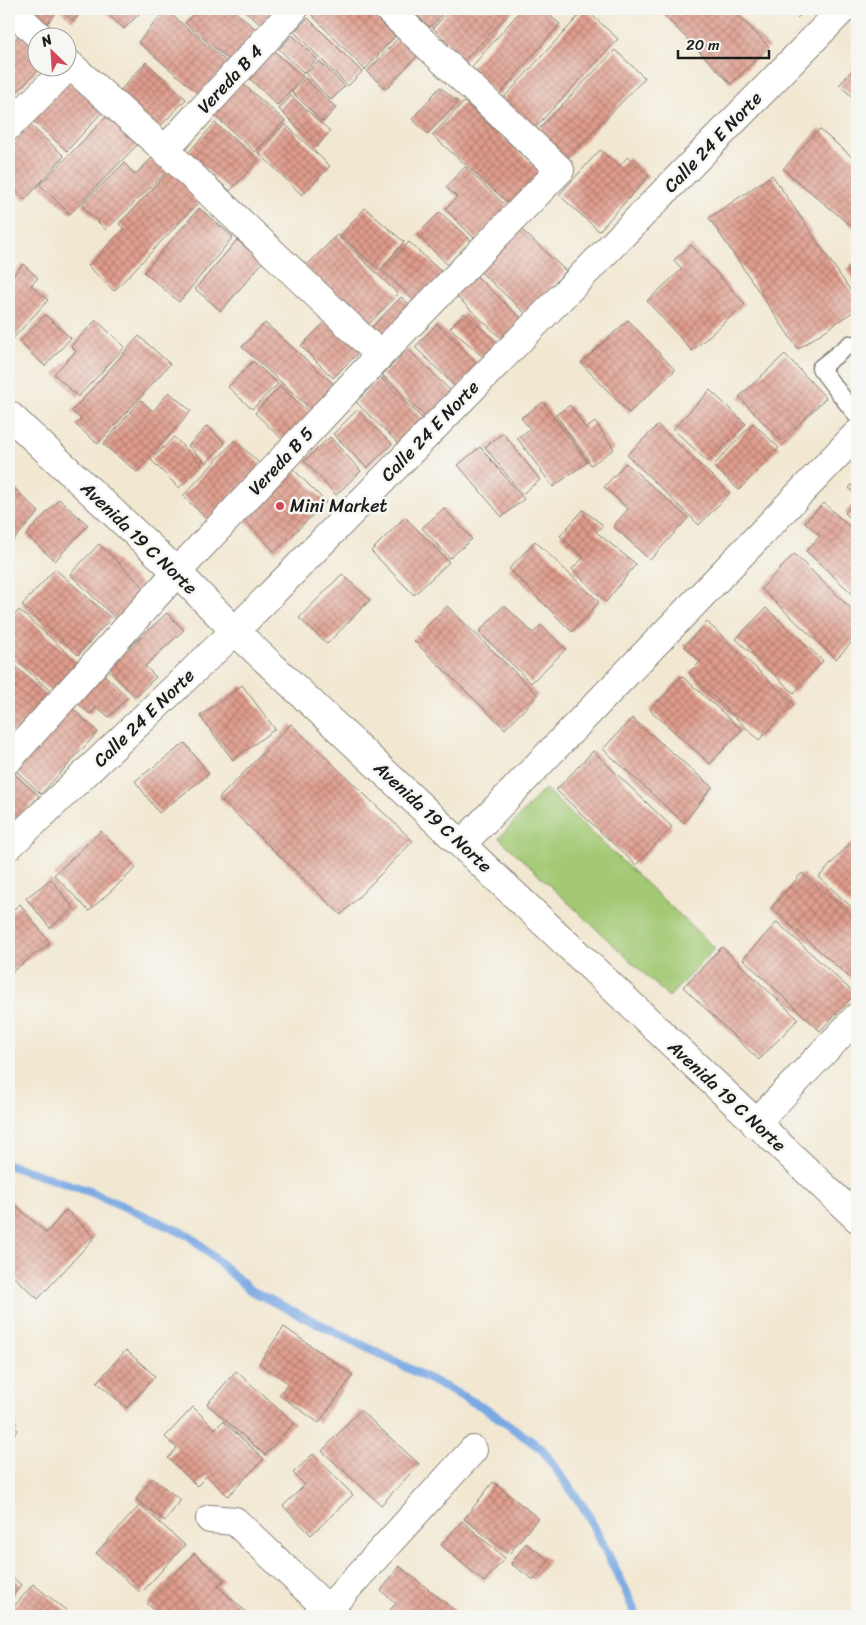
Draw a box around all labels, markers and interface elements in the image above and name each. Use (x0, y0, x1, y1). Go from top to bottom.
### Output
text: N (36, 27, 57, 54)
north arrow (28, 28, 78, 78)
scale bar (678, 28, 770, 60)
text: 20 m (686, 32, 720, 58)
street label: Vereda B 4 (189, 37, 271, 121)
street label: Calle 24 E Norte (656, 84, 770, 200)
street label: Calle 24 E Norte (373, 373, 487, 489)
street label: Vereda B 5 (240, 419, 322, 503)
street label: Avenida 19 C Norte (72, 473, 205, 603)
place label: Mini Market (290, 490, 388, 522)
marker: Mini Market (274, 500, 286, 512)
street label: Calle 24 E Norte (86, 661, 202, 775)
street label: Avenida 19 C Norte (365, 752, 500, 881)
street label: Avenida 19 C Norte (659, 1031, 794, 1160)

